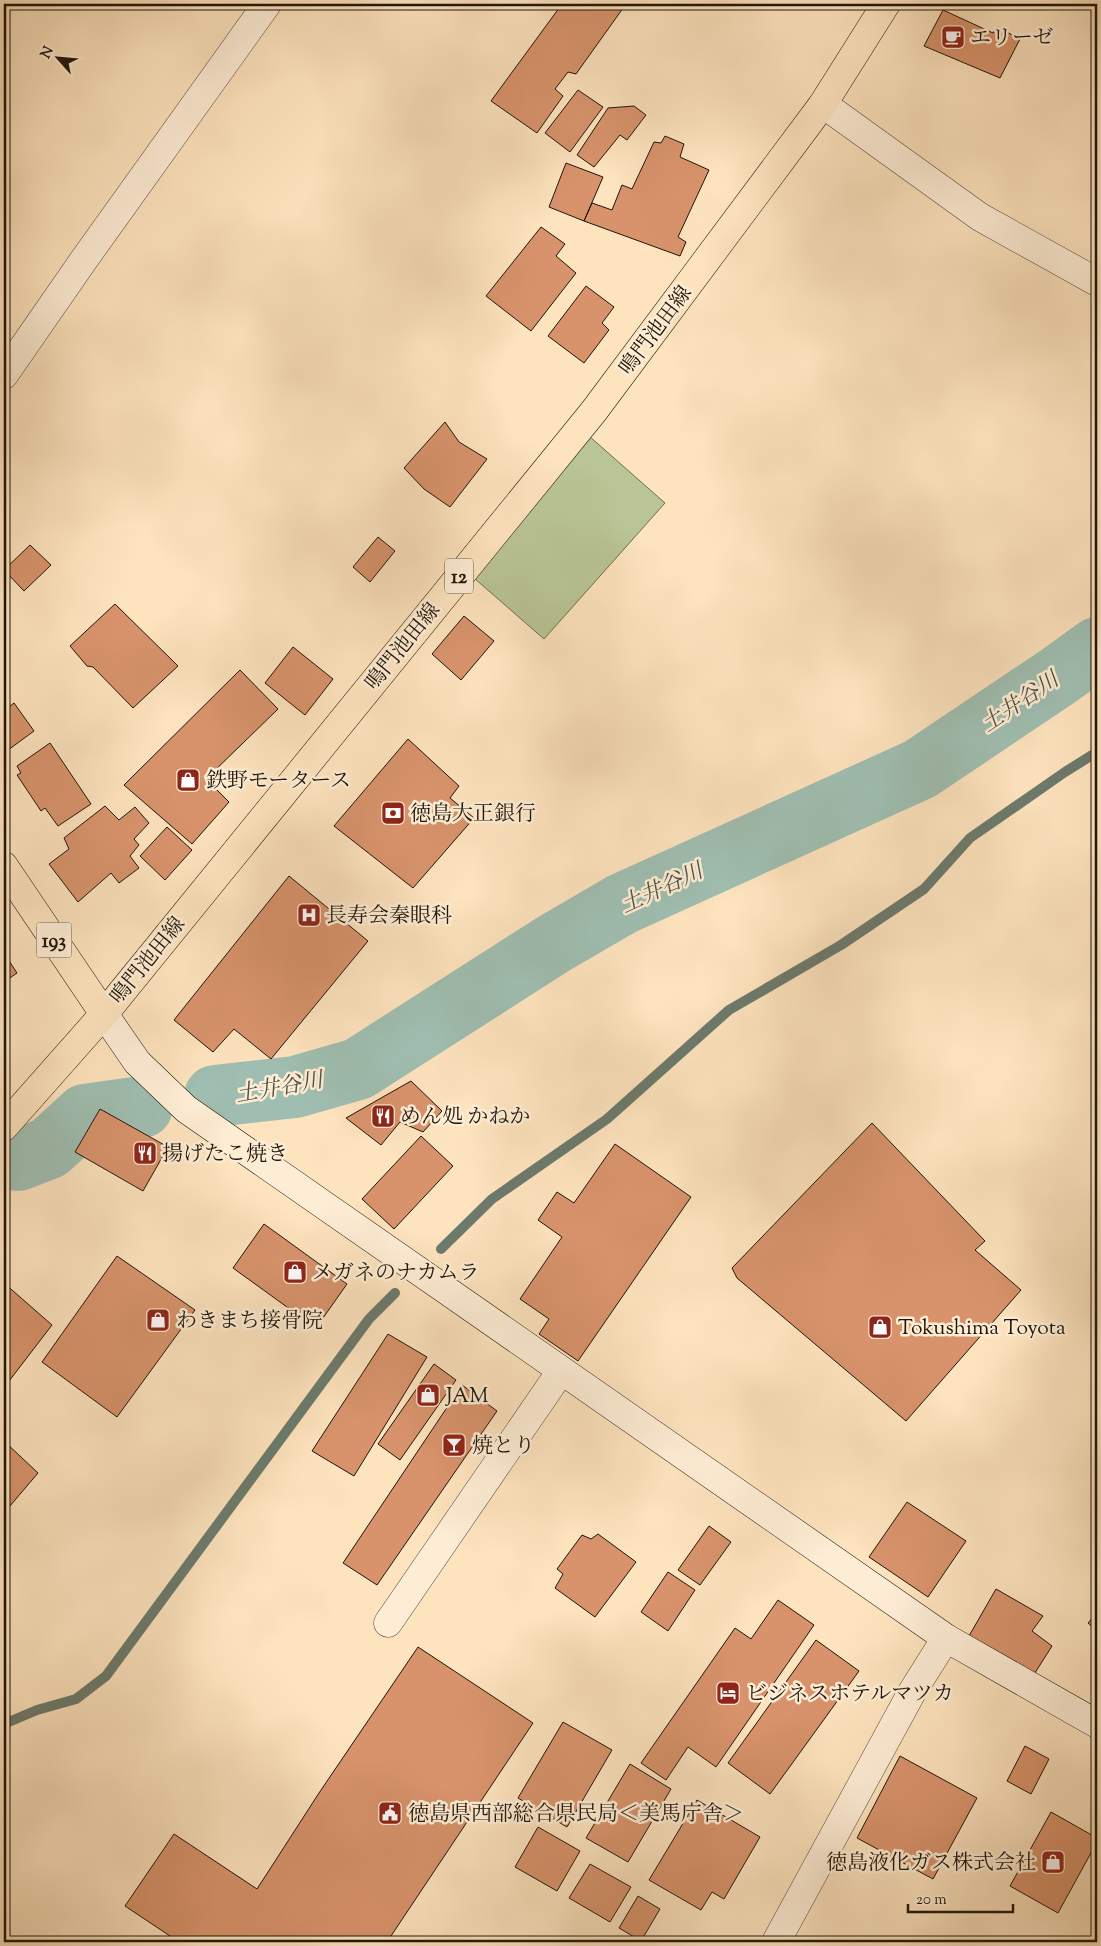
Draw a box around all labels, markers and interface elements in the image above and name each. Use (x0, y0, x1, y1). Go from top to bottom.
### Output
cafe icon: エリーゼ (940, 24, 966, 50)
place label: エリーゼ (970, 24, 1054, 54)
north arrow (32, 32, 82, 82)
text: N (37, 43, 60, 63)
street label: 鳴門池田線 (613, 280, 700, 382)
road number: 12 (445, 558, 473, 594)
street label: 鳴門池田線 (359, 597, 448, 697)
water label: 土井谷川 (975, 665, 1068, 741)
shop icon: 鉄野モータース (175, 767, 201, 793)
place label: 鉄野モータース (206, 767, 351, 797)
bank icon: 徳島大正銀行 (380, 800, 406, 826)
place label: 徳島大正銀行 (410, 800, 536, 830)
water label: 土井谷川 (616, 856, 711, 923)
hospital icon: 長寿会秦眼科 (296, 902, 322, 928)
place label: 長寿会秦眼科 (326, 902, 452, 932)
street label: 鳴門池田線 (104, 911, 193, 1011)
road number: 193 (36, 922, 72, 958)
water label: 土井谷川 (233, 1065, 328, 1112)
restaurant icon: めん処 かねか (370, 1103, 396, 1129)
place label: めん処 かねか (400, 1103, 530, 1133)
restaurant icon: 揚げたこ焼き (132, 1140, 158, 1166)
place label: 揚げたこ焼き (162, 1140, 288, 1170)
shop icon: メガネのナカムラ (282, 1259, 308, 1285)
place label: メガネのナカムラ (312, 1259, 480, 1289)
shop icon: わきまち接骨院 (145, 1307, 171, 1333)
place label: わきまち接骨院 (176, 1307, 323, 1337)
shop icon: Tokushima Toyota (867, 1314, 893, 1340)
place label: Tokushima Toyota (898, 1314, 1066, 1344)
shop icon: JAM (415, 1382, 441, 1408)
place label: JAM (445, 1382, 488, 1412)
bar icon: 焼とり (441, 1432, 467, 1458)
place label: 焼とり (472, 1432, 535, 1462)
hotel icon: ビジネスホテルマツカ (715, 1680, 741, 1706)
place label: ビジネスホテルマツカ (746, 1680, 954, 1710)
public building icon: 徳島県西部総合県民局＜美馬庁舎＞ (377, 1800, 403, 1826)
place label: 徳島県西部総合県民局＜美馬庁舎＞ (408, 1800, 744, 1830)
place label: 徳島液化ガス株式会社 (826, 1849, 1036, 1879)
shop icon: 徳島液化ガス株式会社 (1040, 1849, 1066, 1875)
scale bar (908, 1881, 1014, 1913)
text: 20 m (916, 1890, 947, 1911)

